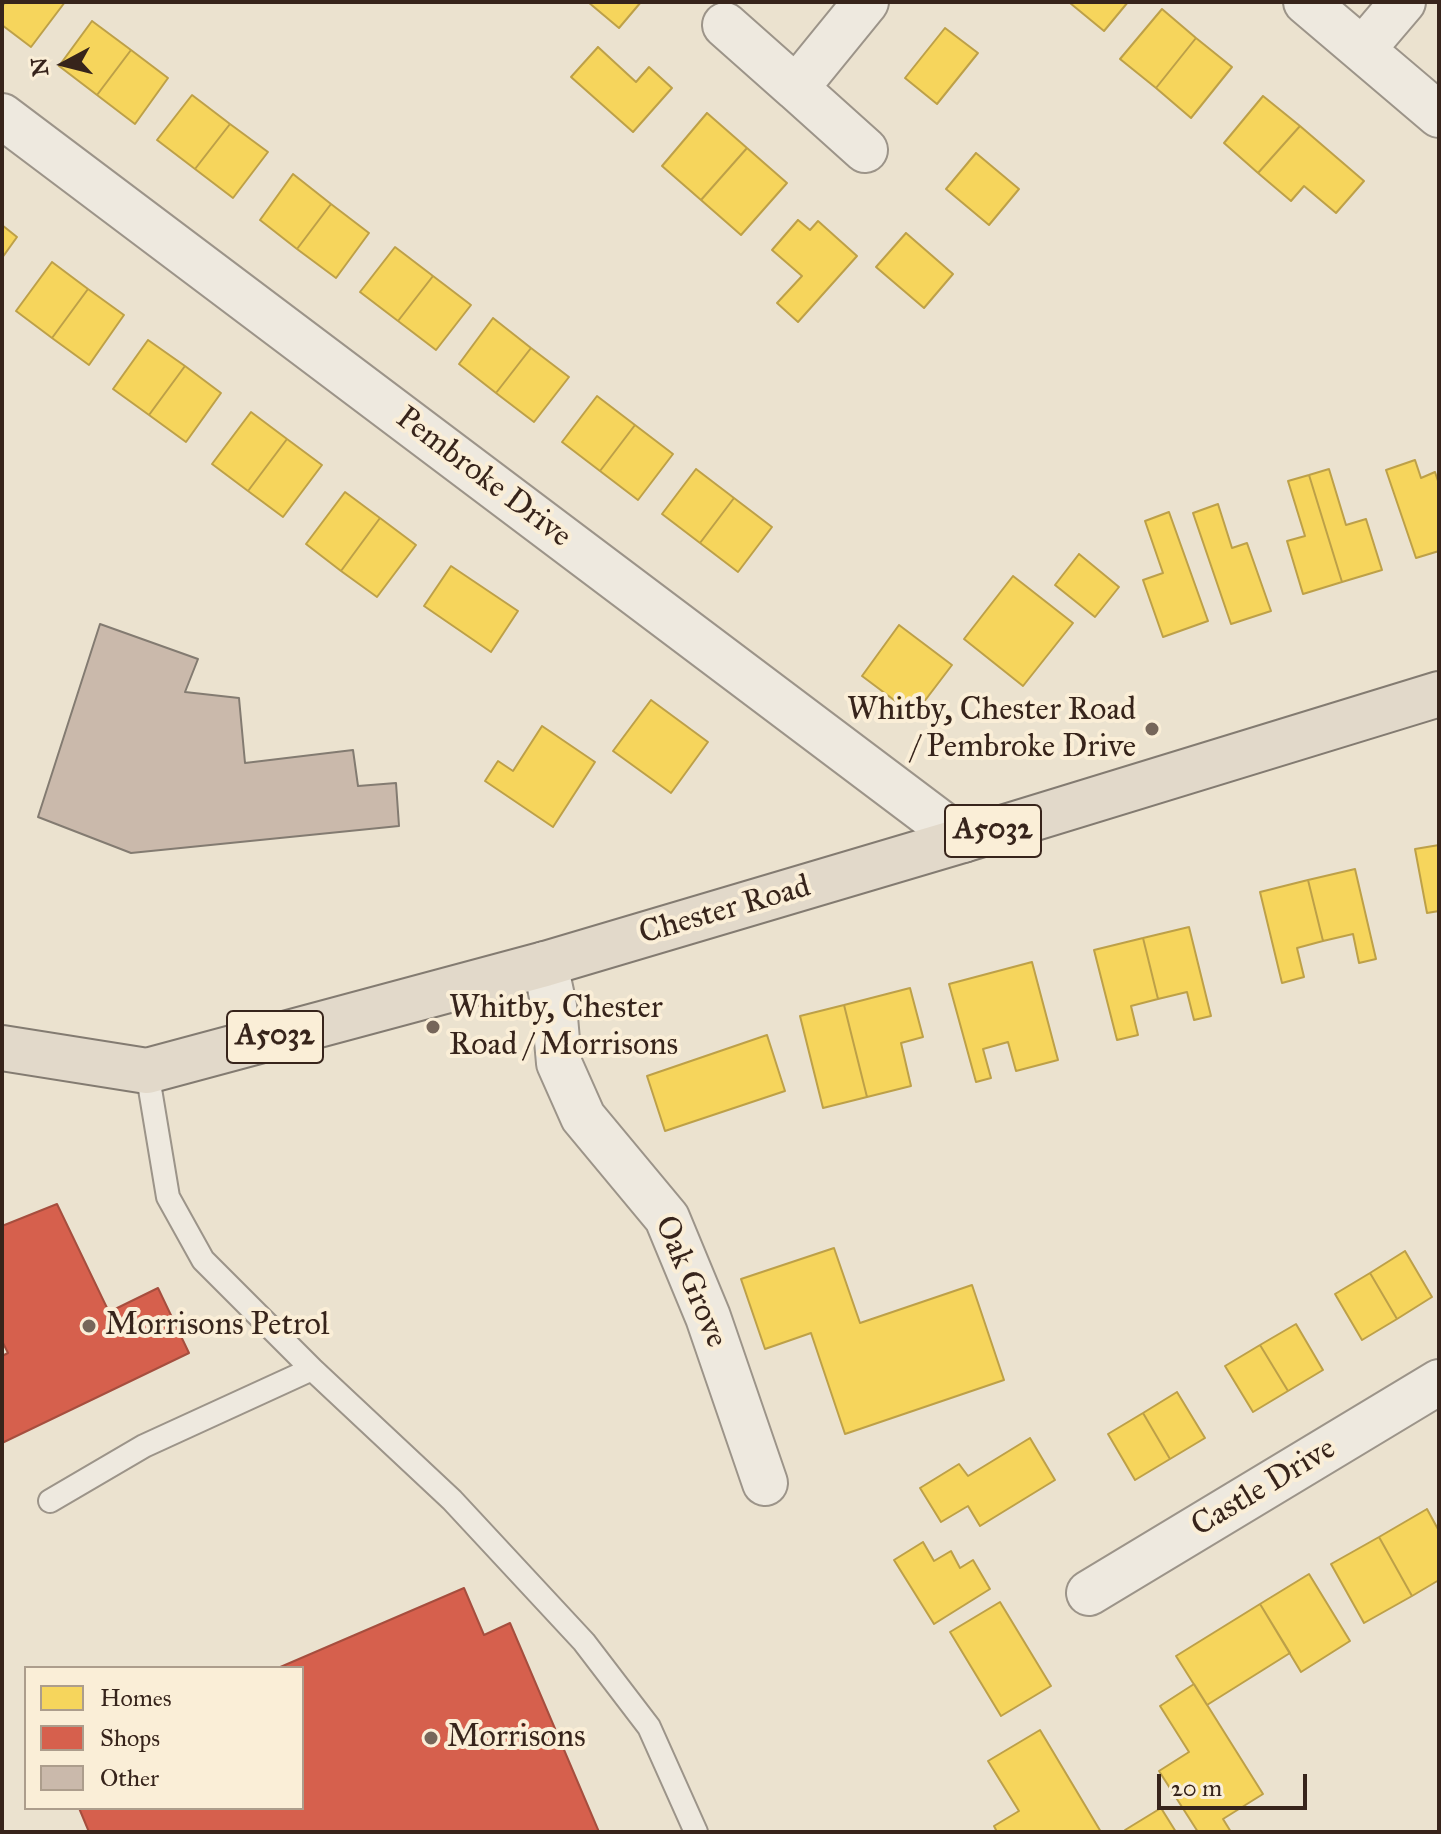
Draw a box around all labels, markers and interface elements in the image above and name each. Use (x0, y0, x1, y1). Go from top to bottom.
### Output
north arrow (24, 24, 104, 104)
text: N (25, 56, 54, 78)
street label: Pembroke Drive (388, 400, 578, 556)
place label: Whitby, Chester Road / Pembroke Drive (847, 692, 1136, 767)
marker: Whitby, Chester Road / Pembroke Drive (1143, 720, 1161, 738)
road number: A5032 (945, 805, 1041, 857)
street label: Chester Road (635, 868, 815, 954)
place label: Whitby, Chester Road / Morrisons (449, 990, 678, 1065)
road number: A5032 (227, 1011, 323, 1063)
marker: Whitby, Chester Road / Morrisons (424, 1018, 442, 1036)
street label: Oak Grove (645, 1210, 735, 1354)
place label: Morrisons Petrol (105, 1307, 329, 1345)
marker: Morrisons Petrol (80, 1317, 98, 1335)
street label: Castle Drive (1185, 1430, 1343, 1546)
legend (24, 1666, 304, 1810)
text: Homes (100, 1683, 172, 1713)
place label: Morrisons (447, 1719, 586, 1757)
text: Shops (100, 1723, 160, 1753)
marker: Morrisons (422, 1729, 440, 1747)
scale bar (1161, 1758, 1311, 1808)
text: Other (100, 1763, 159, 1793)
text: 20 m (1171, 1773, 1222, 1803)

